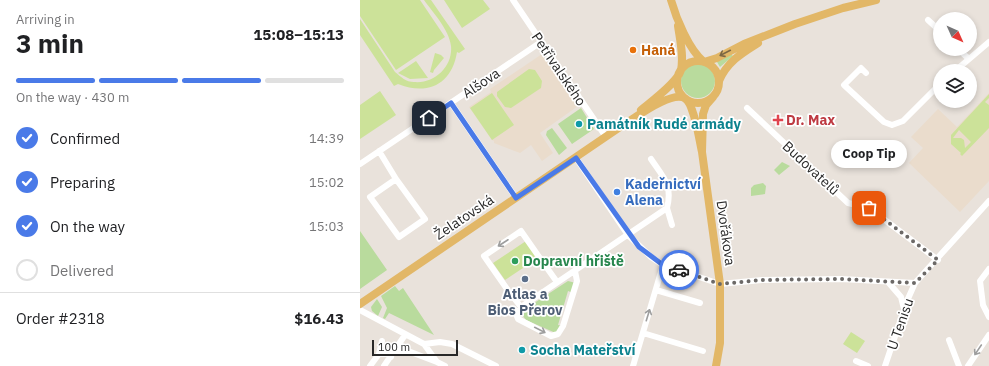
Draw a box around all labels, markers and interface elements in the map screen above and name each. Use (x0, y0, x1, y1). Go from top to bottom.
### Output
text: Arriving in (16, 11, 75, 28)
north arrow (933, 12, 977, 56)
map controls (933, 12, 977, 108)
text: 15:08–15:13 (253, 25, 344, 44)
text: 3 min (16, 26, 84, 60)
street label: Petřivalského (528, 29, 590, 109)
place label: Haná (641, 41, 675, 59)
marker: Haná (628, 45, 638, 55)
one-way arrow (720, 50, 732, 57)
street label: Alšova (459, 64, 504, 102)
button: layers (933, 64, 977, 108)
text: On the way · 430 m (16, 89, 129, 106)
pin (412, 101, 446, 135)
icon: home (418, 107, 440, 129)
place label: Dr. Max (786, 111, 835, 129)
place label: Památník Rudé armády (587, 115, 742, 133)
marker: Dr. Max (773, 115, 783, 125)
marker: Památník Rudé armády (574, 119, 584, 129)
icon: check (16, 127, 38, 149)
text: Confirmed (50, 129, 120, 148)
text: 14:39 (309, 130, 344, 147)
street label: Budovatelů (779, 137, 843, 199)
callout: Coop Tip (831, 140, 907, 168)
text: Coop Tip (842, 145, 896, 162)
icon: check (16, 171, 38, 193)
text: Preparing (50, 173, 115, 192)
text: 15:02 (309, 174, 344, 191)
place label: Kadeřnictví Alena (625, 175, 702, 209)
marker: Kadeřnictví Alena (612, 187, 622, 197)
street label: Želatovská (430, 189, 498, 244)
pin (852, 191, 886, 225)
icon: bag (858, 197, 880, 219)
street label: Dvořákova (713, 199, 740, 267)
icon: check (16, 215, 38, 237)
text: On the way (50, 217, 125, 236)
text: 15:03 (309, 218, 344, 235)
one-way arrow (497, 240, 509, 248)
courier (659, 250, 699, 290)
place label: Dopravní hřiště (523, 252, 624, 270)
marker: Dopravní hřiště (510, 256, 520, 266)
icon: car (668, 259, 690, 281)
text: Delivered (50, 261, 114, 280)
marker: Atlas a Bios Přerov (520, 274, 530, 284)
place label: Atlas a Bios Přerov (488, 285, 563, 319)
street label: U Tenisu (883, 296, 917, 352)
text: Order #2318 (16, 309, 105, 328)
text: $16.43 (294, 309, 344, 328)
one-way arrow (645, 309, 652, 322)
one-way arrow (534, 327, 546, 335)
scale bar (372, 338, 458, 357)
text: 100 m (378, 340, 410, 354)
place label: Socha Mateřství (530, 341, 636, 359)
marker: Socha Mateřství (517, 345, 527, 355)
one-way arrow (974, 345, 983, 356)

